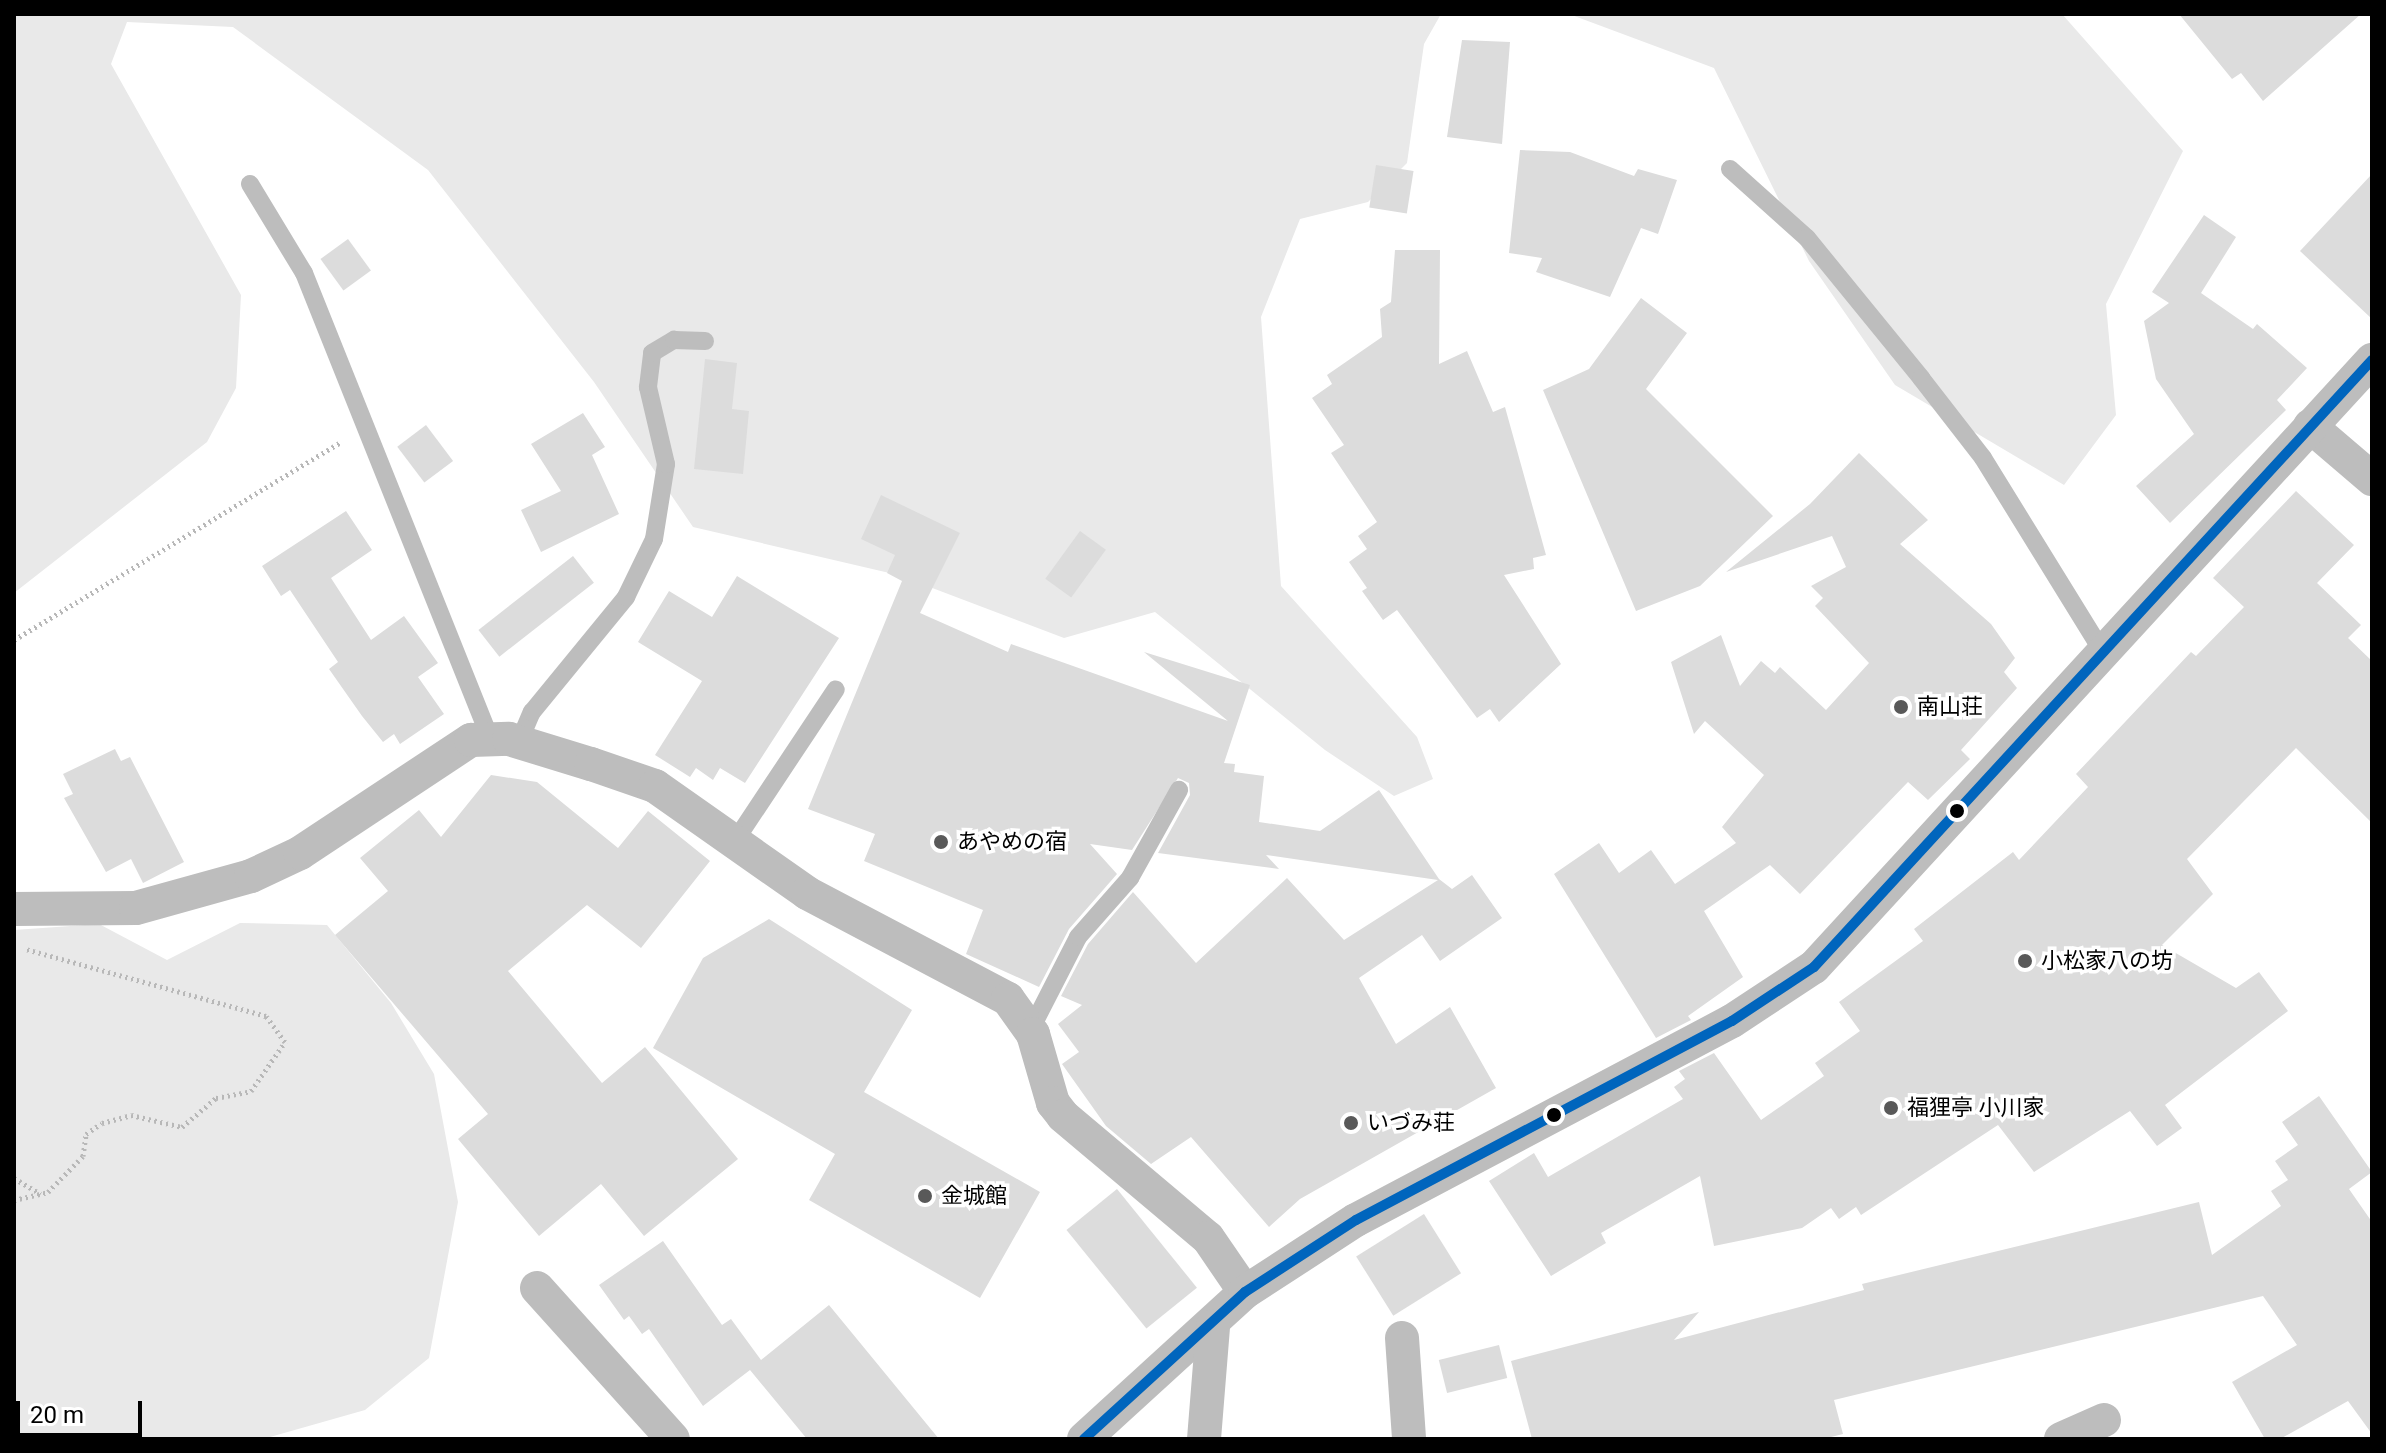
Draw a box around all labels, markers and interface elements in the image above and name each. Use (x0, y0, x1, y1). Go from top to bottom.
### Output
place label: 南山荘 (1917, 694, 1983, 720)
marker: 南山荘 (1892, 698, 1910, 716)
unlabelled marker (1949, 803, 1965, 819)
place label: あやめの宿 (957, 829, 1067, 855)
marker: あやめの宿 (932, 833, 950, 851)
place label: 小松家八の坊 (2041, 948, 2173, 974)
marker: 小松家八の坊 (2016, 952, 2034, 970)
place label: 福狸亭 小川家 (1907, 1095, 2044, 1121)
marker: 福狸亭 小川家 (1882, 1099, 1900, 1117)
unlabelled marker (1546, 1107, 1562, 1123)
place label: いづみ荘 (1367, 1110, 1455, 1136)
marker: いづみ荘 (1342, 1114, 1360, 1132)
place label: 金城館 (941, 1183, 1007, 1209)
marker: 金城館 (916, 1187, 934, 1205)
scale bar (20, 1385, 146, 1435)
text: 20 m (30, 1401, 84, 1429)

